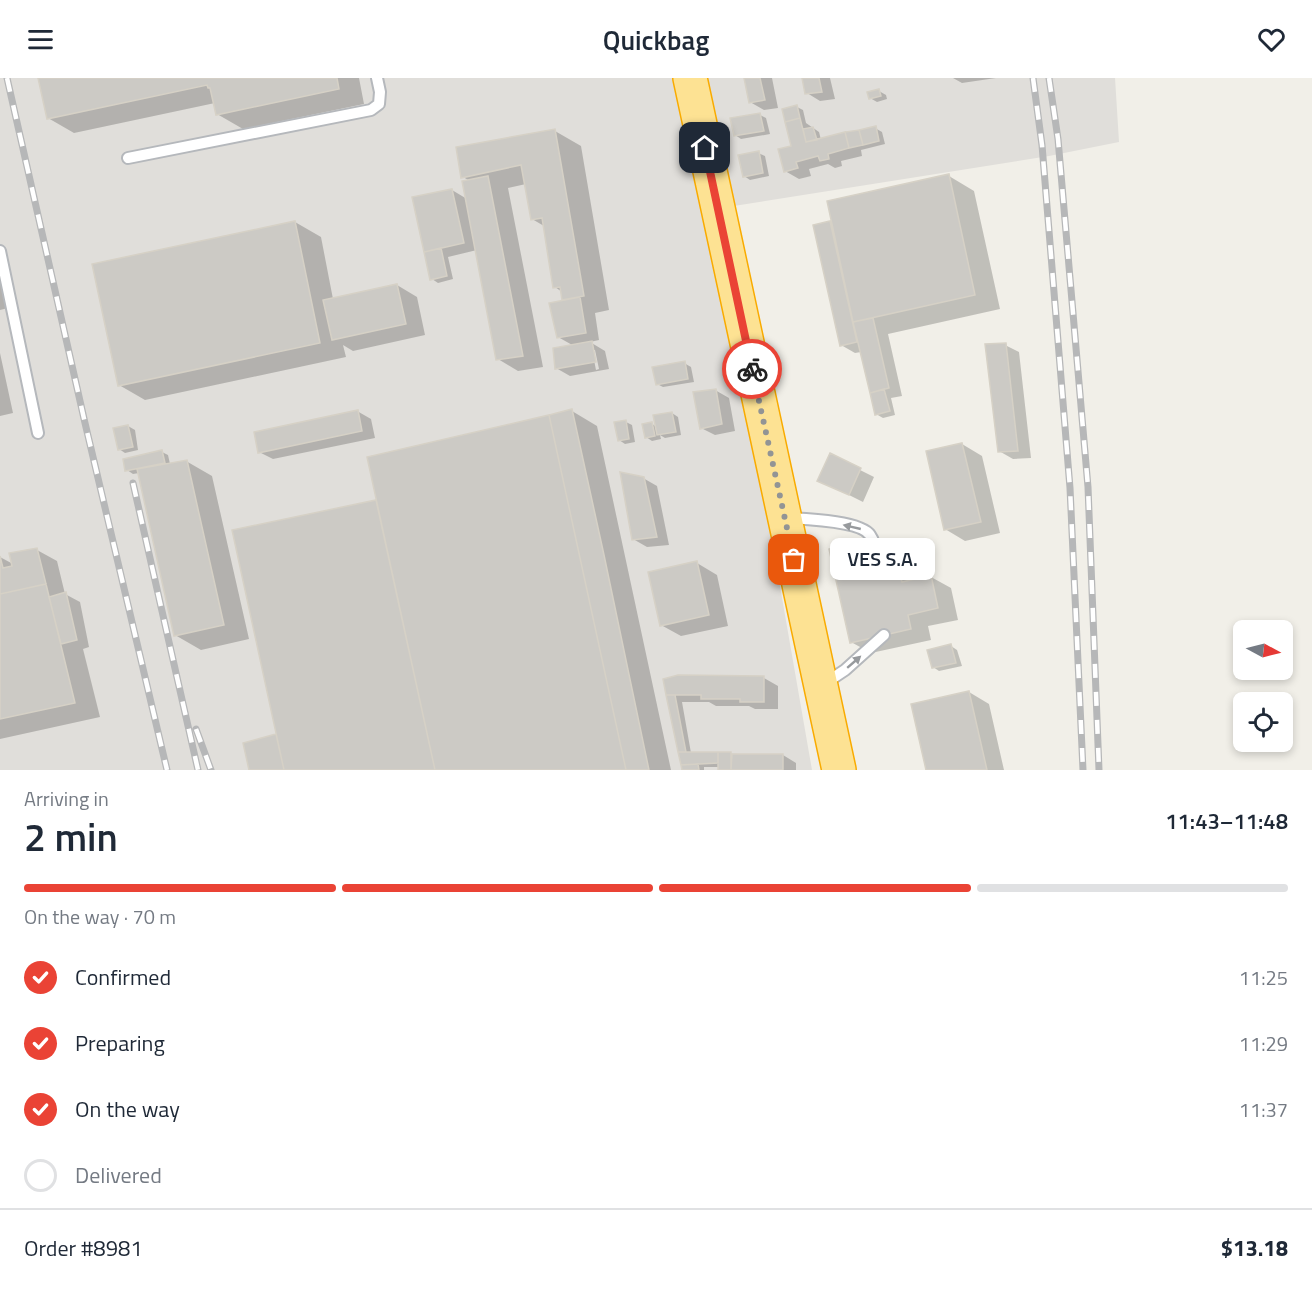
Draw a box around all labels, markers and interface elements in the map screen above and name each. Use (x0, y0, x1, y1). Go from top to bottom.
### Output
text: Quickbag (603, 19, 709, 60)
icon: menu (24, 23, 57, 56)
icon: heart (1255, 23, 1288, 56)
pin (679, 122, 730, 173)
icon: home (688, 131, 721, 164)
courier (722, 339, 782, 399)
icon: bike (736, 353, 769, 386)
one-way arrow (843, 521, 861, 531)
pin (768, 534, 819, 585)
callout: VES S.A. (830, 539, 935, 581)
icon: bag (777, 543, 810, 576)
text: VES S.A. (847, 543, 918, 574)
north arrow (1233, 620, 1293, 680)
map controls (1233, 620, 1293, 752)
one-way arrow (846, 656, 861, 669)
button: locate (1233, 692, 1293, 752)
text: Arriving in (24, 783, 109, 814)
text: 11:43–11:48 (1165, 804, 1288, 838)
text: 2 min (24, 807, 118, 866)
text: On the way · 70 m (24, 901, 176, 932)
text: Confirmed (75, 960, 171, 994)
icon: check (24, 961, 57, 994)
text: 11:25 (1239, 962, 1288, 993)
text: Preparing (75, 1026, 165, 1060)
icon: check (24, 1027, 57, 1060)
text: 11:29 (1239, 1028, 1288, 1059)
text: On the way (75, 1092, 180, 1126)
icon: check (24, 1093, 57, 1126)
text: 11:37 (1239, 1094, 1288, 1125)
text: Delivered (75, 1158, 162, 1192)
text: Order #8981 (24, 1231, 143, 1265)
text: $13.18 (1221, 1231, 1288, 1265)

